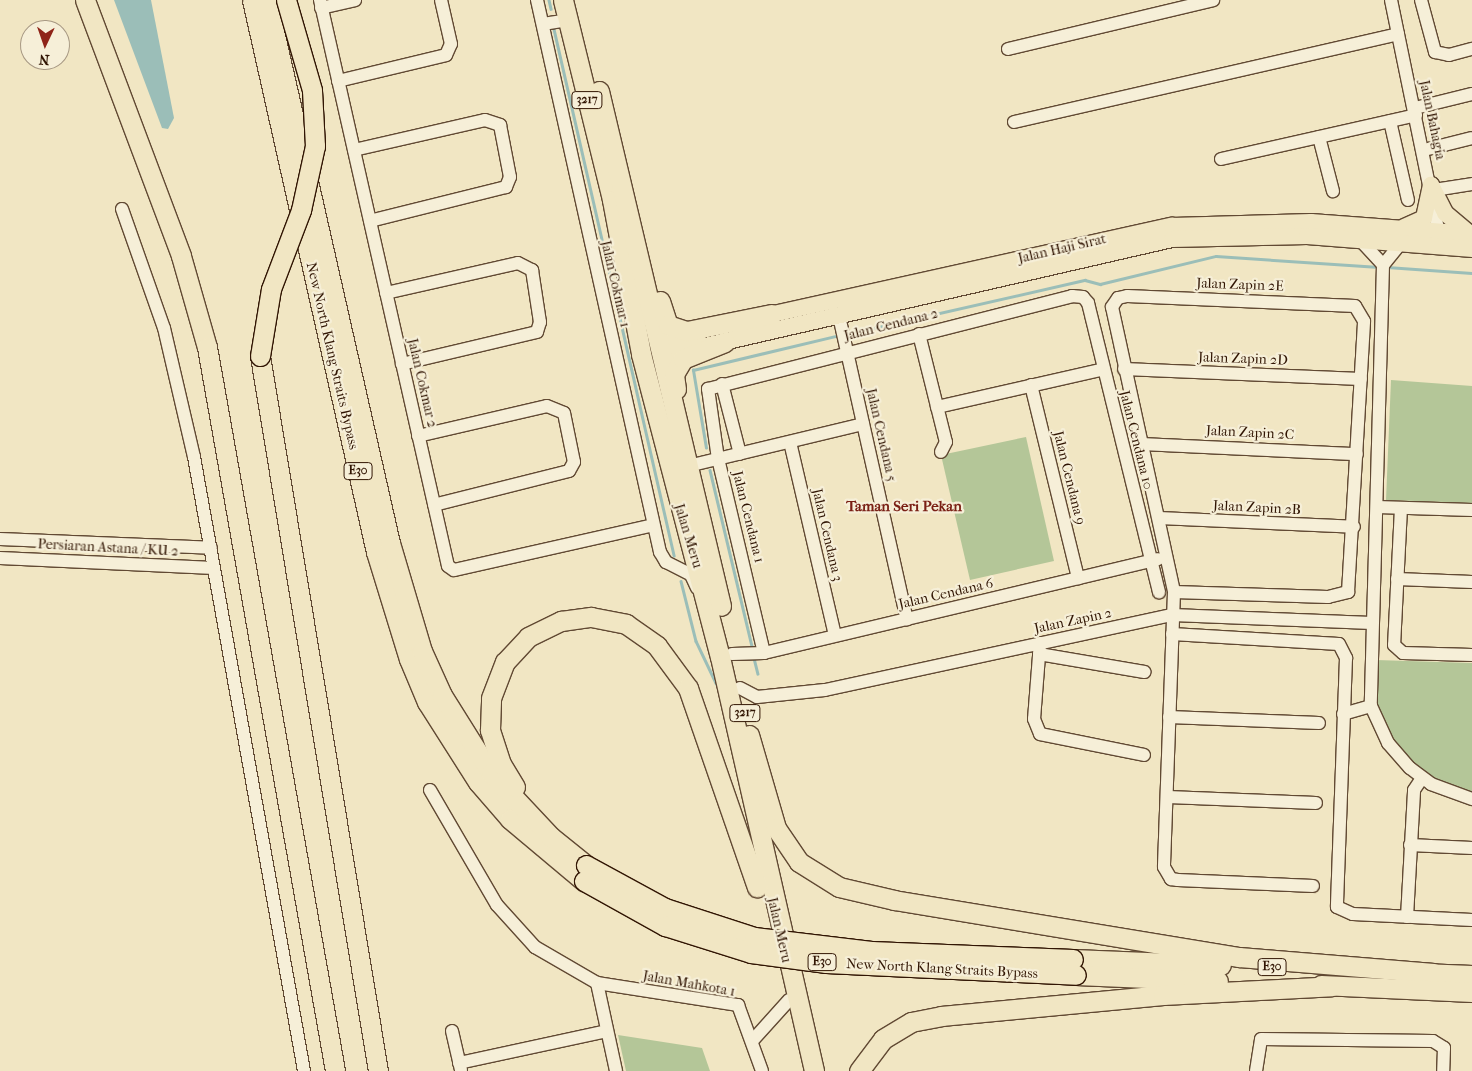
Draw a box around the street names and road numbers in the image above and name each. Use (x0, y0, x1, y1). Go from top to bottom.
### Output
street label: Jalan Bahagia (1415, 79, 1449, 161)
road number: 3217 (571, 90, 603, 110)
street label: Jalan Haji Sirat (1016, 231, 1108, 267)
street label: Jalan Cokmar 1 (597, 239, 633, 329)
street label: New North Klang Straits Bypass (302, 261, 362, 451)
street label: Jalan Zapin 2E (1196, 275, 1284, 295)
street label: Jalan Cendana 2 (842, 305, 940, 345)
street label: Jalan Cokmar 2 (404, 337, 440, 429)
street label: Jalan Zapin 2D (1198, 349, 1288, 369)
street label: Jalan Cendana 5 (862, 387, 900, 483)
street label: Jalan Cendana 10 (1116, 389, 1156, 491)
street label: Jalan Zapin 2C (1205, 422, 1295, 444)
street label: Jalan Cendana 9 (1049, 429, 1089, 527)
road number: E30 (343, 462, 373, 481)
street label: Jalan Cendana 1 (728, 469, 768, 565)
street label: Jalan Cendana 3 (808, 487, 846, 583)
street label: Jalan Zapin 2B (1213, 497, 1301, 519)
street label: Jalan Meru (670, 502, 706, 570)
street label: Persiaran Astana / KU 2 (37, 536, 179, 560)
street label: Jalan Cendana 6 (897, 575, 995, 613)
street label: Jalan Zapin 2 (1033, 605, 1113, 637)
road number: 3217 (729, 704, 761, 722)
street label: Jalan Meru (763, 896, 795, 964)
road number: E30 (807, 952, 837, 972)
street label: New North Klang Straits Bypass (846, 956, 1038, 982)
road number: E30 (1257, 958, 1287, 976)
street label: Jalan Mahkota 1 (641, 968, 737, 1000)

